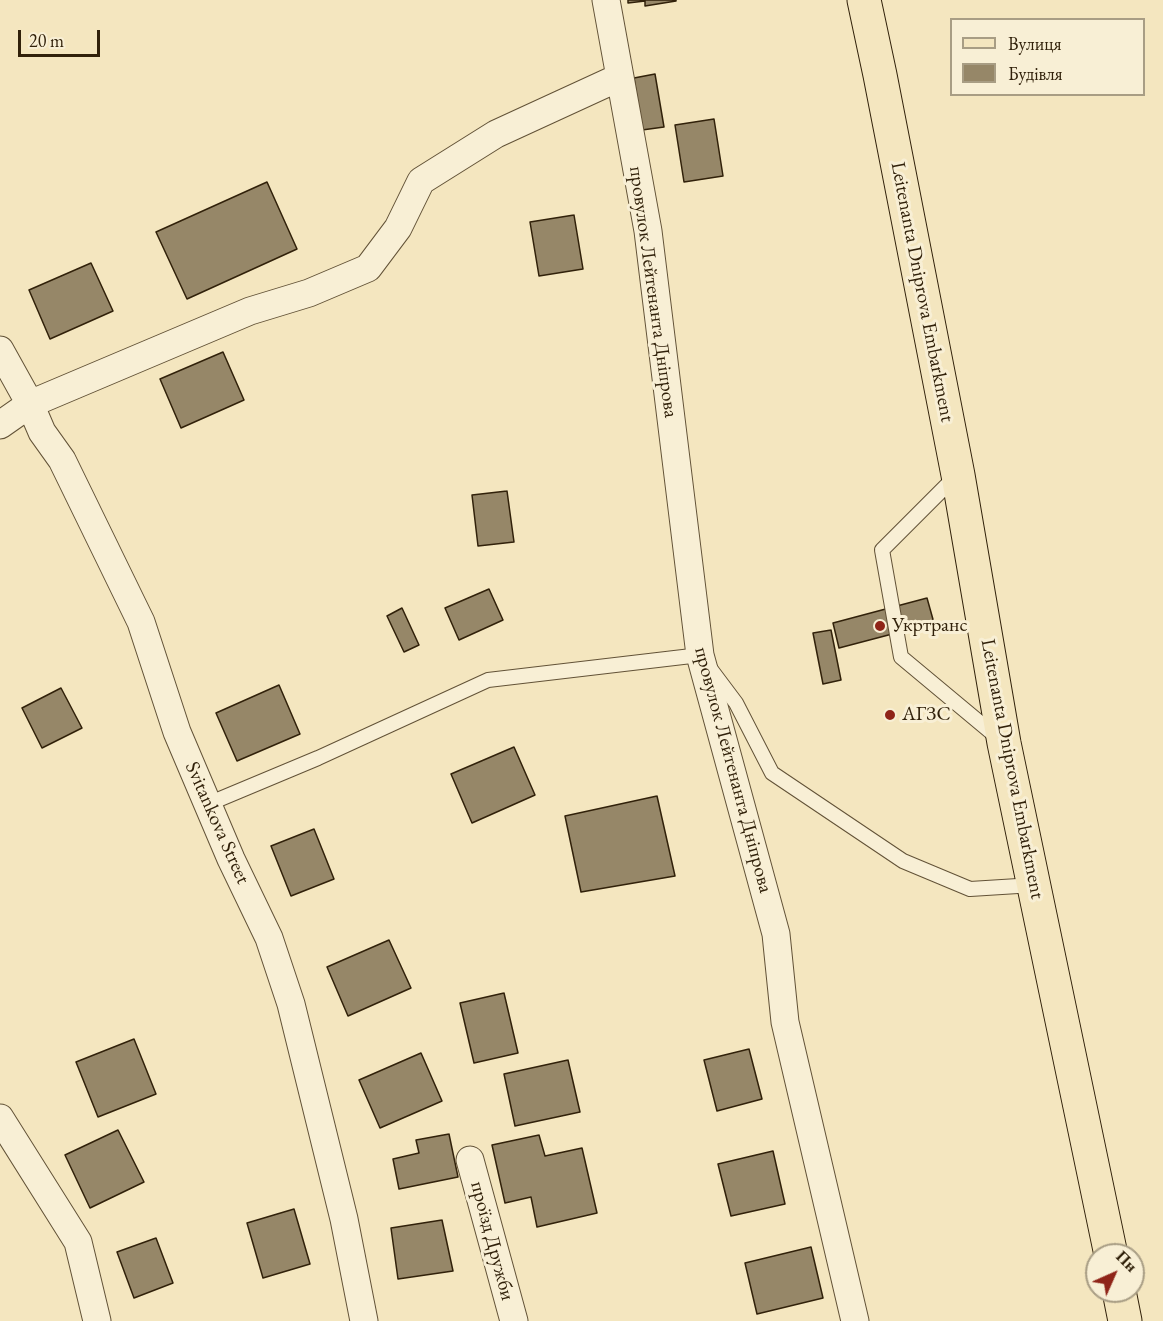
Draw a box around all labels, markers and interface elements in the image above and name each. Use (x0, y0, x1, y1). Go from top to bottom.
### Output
scale bar (21, 18, 104, 56)
legend (950, 18, 1145, 96)
text: 20 m (29, 29, 64, 52)
text: Вулиця (1008, 32, 1061, 55)
text: Будівля (1008, 62, 1063, 85)
street label: Leitenanta Dniprova Embarkment (885, 160, 959, 424)
street label: провулок Лейтенанта Дніпрова (623, 165, 683, 419)
place label: Укртранс (892, 614, 968, 638)
marker: Укртранс (873, 619, 887, 633)
street label: Leitenanta Dniprova Embarkment (975, 637, 1049, 901)
street label: провулок Лейтенанта Дніпрова (689, 644, 777, 896)
place label: АГЗС (902, 703, 951, 727)
marker: АГЗС (883, 708, 897, 722)
street label: Svitankova Street (179, 758, 255, 888)
street label: проїзд Дружби (465, 1179, 519, 1303)
north arrow (1085, 1243, 1145, 1303)
text: Пн (1111, 1246, 1142, 1276)

